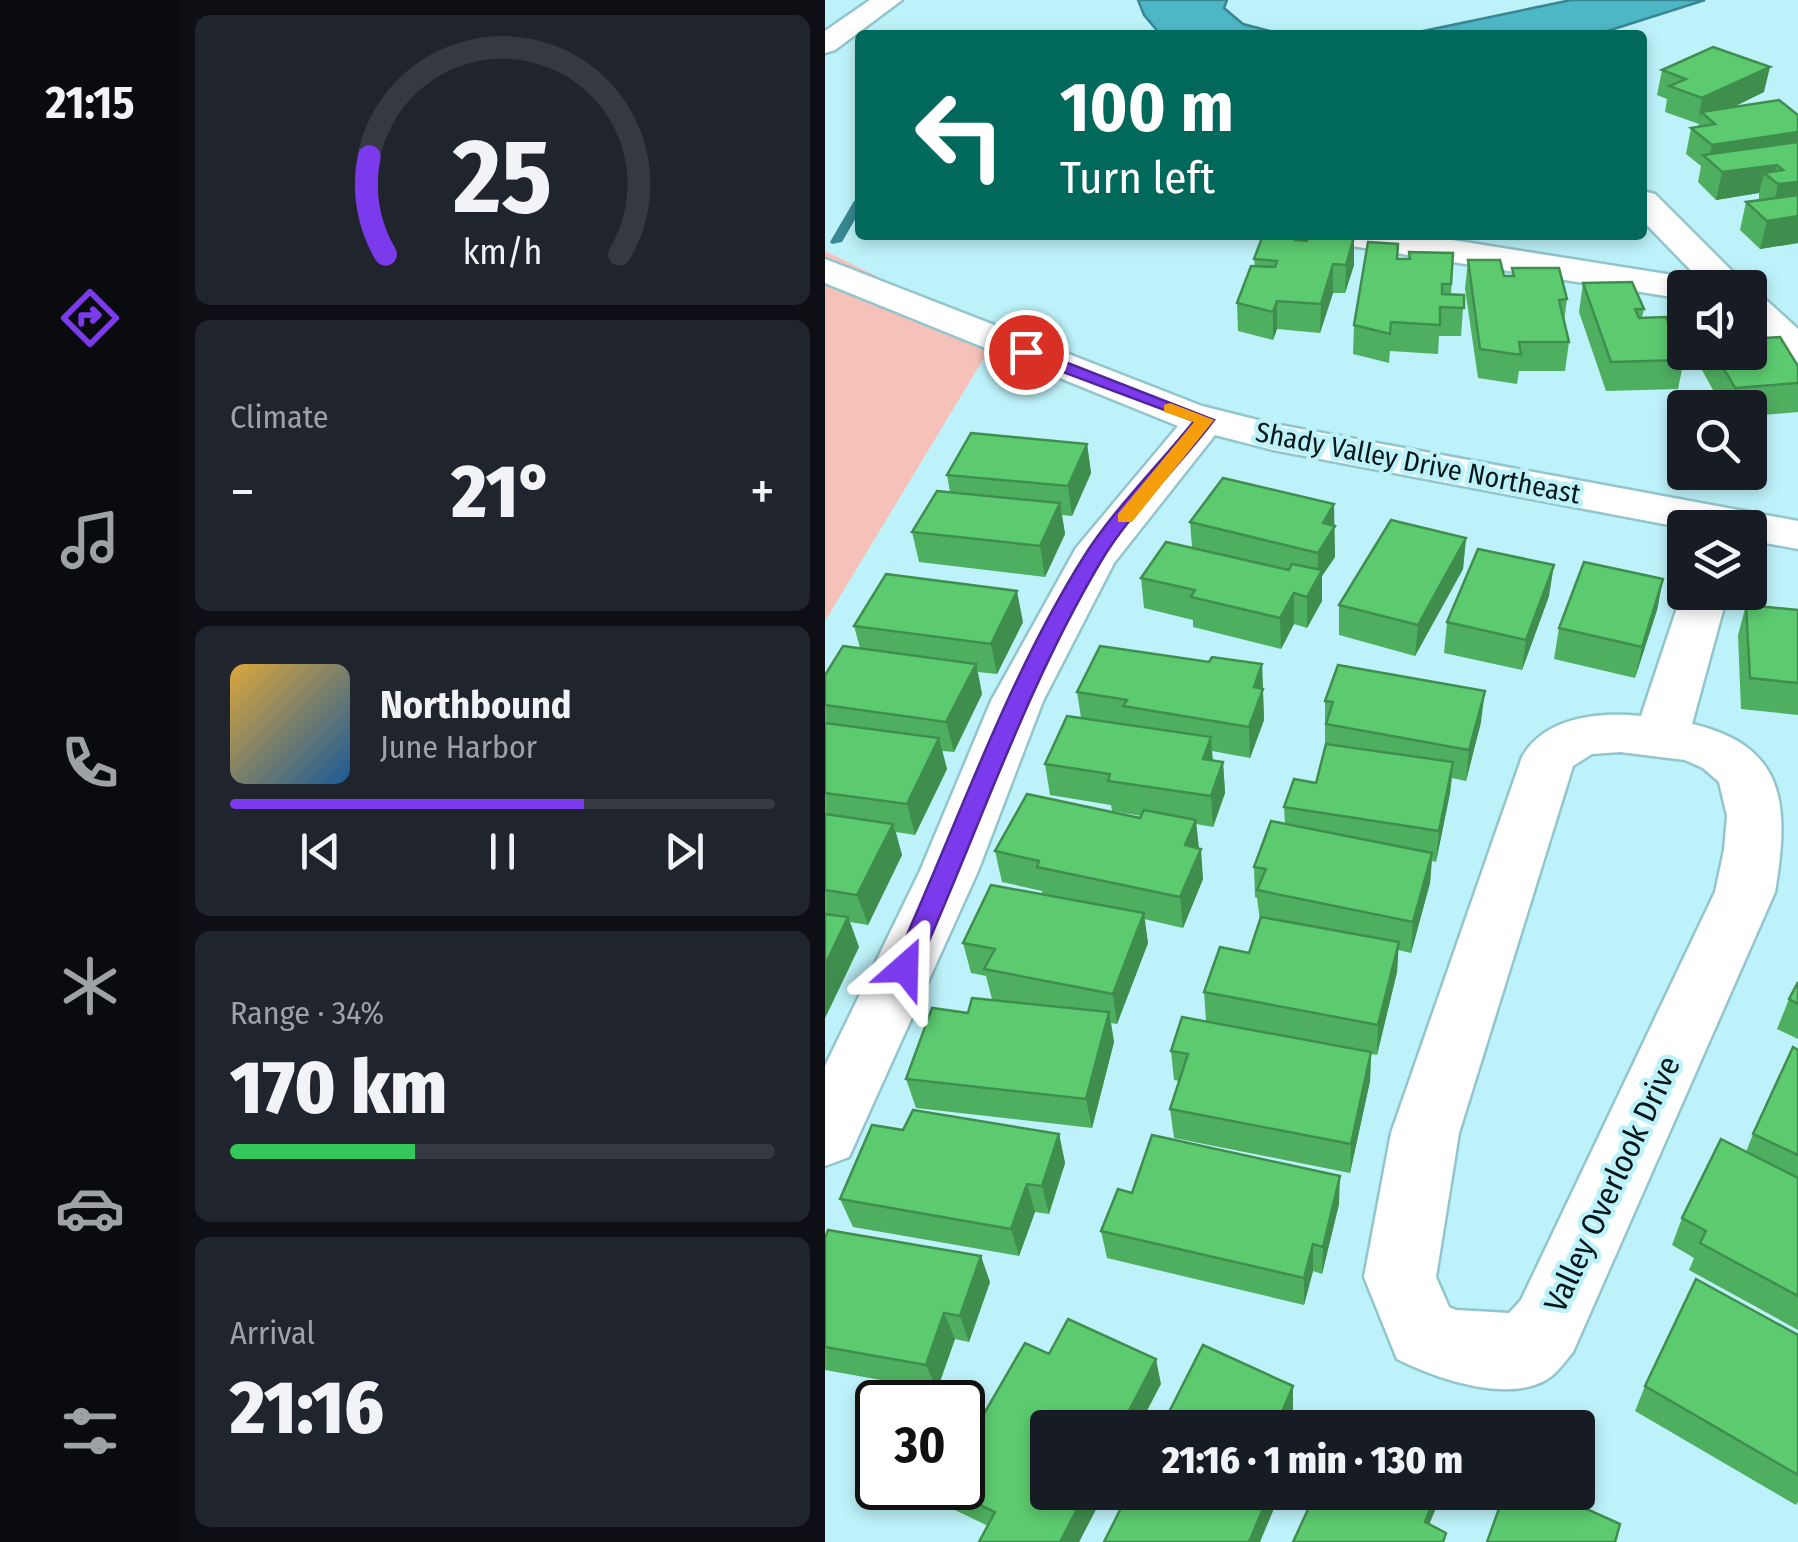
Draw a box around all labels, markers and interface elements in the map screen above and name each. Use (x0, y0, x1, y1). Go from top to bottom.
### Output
text: 100 m (1060, 66, 1234, 150)
icon: left (895, 70, 1025, 200)
text: 21:15 (45, 76, 135, 130)
text: 25 (452, 115, 552, 240)
text: Turn left (1060, 151, 1215, 205)
text: km/h (463, 231, 542, 273)
map controls (1667, 270, 1767, 610)
button: sound (1667, 270, 1767, 370)
icon: directions (55, 283, 125, 353)
pin (984, 310, 1069, 395)
icon: arrive (999, 325, 1054, 380)
button: search (1667, 390, 1767, 490)
text: Climate (230, 398, 329, 436)
street label: Shady Valley Drive Northeast (1253, 415, 1584, 511)
text: 21° (452, 447, 553, 537)
text: − (230, 459, 255, 525)
text: + (750, 459, 775, 525)
icon: music (55, 505, 125, 575)
button: layers (1667, 510, 1767, 610)
text: Northbound (380, 682, 572, 728)
icon: phone (55, 728, 125, 798)
text: June Harbor (380, 728, 537, 766)
icon: previous (293, 824, 348, 879)
icon: pause (475, 824, 530, 879)
icon: next (657, 824, 712, 879)
position arrow (853, 916, 957, 1020)
icon: climate (55, 951, 125, 1021)
text: Range · 34% (230, 994, 384, 1032)
text: 170 km (230, 1043, 447, 1133)
street label: Valley Overlook Drive (1536, 1050, 1688, 1318)
icon: car (55, 1173, 125, 1243)
text: Arrival (230, 1314, 315, 1352)
text: 21:16 (230, 1363, 384, 1453)
speed limit sign: 30 (855, 1380, 985, 1510)
icon: filters (55, 1396, 125, 1466)
text: 21:16 · 1 min · 130 m (1162, 1437, 1463, 1483)

